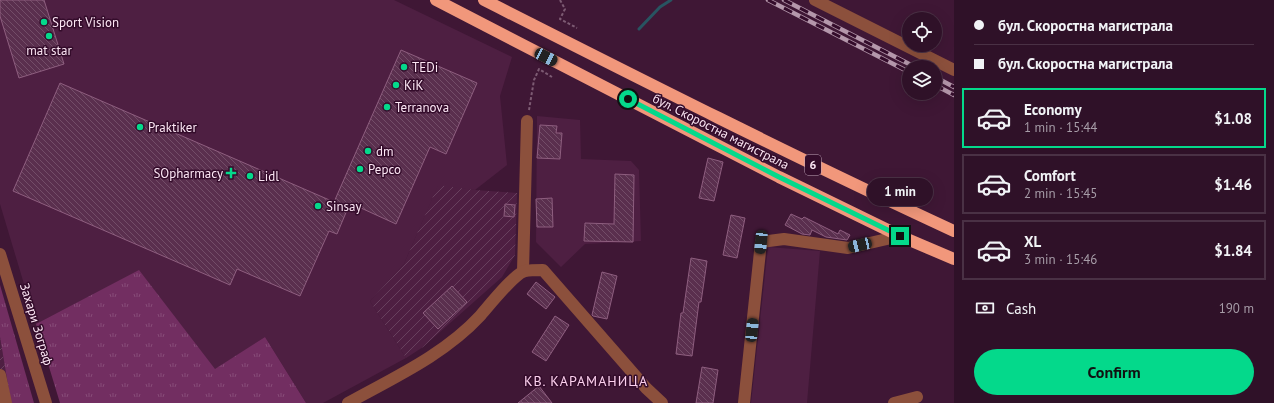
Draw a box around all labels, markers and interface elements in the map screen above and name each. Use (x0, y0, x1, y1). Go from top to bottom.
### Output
map controls (902, 12, 942, 100)
button: locate (902, 12, 942, 52)
place label: Sport Vision (52, 14, 119, 31)
text: бул. Скоростна магистрала (998, 16, 1173, 35)
marker: Sport Vision (39, 17, 49, 27)
marker: mat star (44, 31, 54, 41)
place label: mat star (26, 42, 72, 59)
car (533, 46, 559, 68)
text: бул. Скоростна магистрала (998, 54, 1173, 73)
place label: TEDi (412, 59, 438, 76)
button: layers (902, 60, 942, 100)
marker: TEDi (399, 62, 409, 72)
place label: KiK (404, 77, 423, 94)
marker: KiK (391, 80, 401, 90)
route start (619, 90, 637, 108)
street label: бул. Скоростна магистрала (650, 90, 792, 173)
place label: Terranova (395, 99, 449, 116)
icon: car (976, 100, 1012, 136)
text: Economy (1024, 100, 1082, 119)
marker: Terranova (382, 102, 392, 112)
text: $1.08 (1214, 109, 1252, 128)
place label: Praktiker (148, 119, 197, 136)
text: 1 min · 15:44 (1024, 119, 1097, 136)
marker: Praktiker (135, 122, 145, 132)
place label: dm (376, 143, 394, 160)
marker: dm (363, 146, 373, 156)
road number: 6 (805, 155, 821, 175)
place label: Pepco (368, 161, 401, 178)
marker: Pepco (355, 164, 365, 174)
place label: SOpharmacy (153, 165, 223, 182)
icon: car (976, 166, 1012, 202)
text: Comfort (1024, 166, 1076, 185)
marker: SOpharmacy (226, 168, 236, 178)
place label: Lidl (258, 168, 279, 185)
marker: Lidl (245, 171, 255, 181)
text: $1.46 (1214, 175, 1252, 194)
callout: 1 min (867, 178, 933, 206)
text: 1 min (884, 183, 916, 200)
text: 2 min · 15:45 (1024, 185, 1097, 202)
place label: Sinsay (326, 198, 361, 215)
marker: Sinsay (313, 201, 323, 211)
route end (891, 227, 909, 245)
car (754, 229, 768, 255)
icon: car (976, 232, 1012, 268)
text: XL (1024, 232, 1041, 251)
car (847, 236, 873, 254)
text: $1.84 (1214, 241, 1252, 260)
text: 3 min · 15:46 (1024, 251, 1097, 268)
street label: Захари Зограф (16, 281, 57, 368)
icon: cash (974, 297, 996, 319)
text: Cash (1006, 299, 1036, 318)
text: 190 m (1219, 300, 1254, 317)
car (745, 317, 759, 343)
button: Confirm (974, 349, 1254, 395)
district label: КВ. КАРАМАНИЦА (524, 372, 648, 390)

